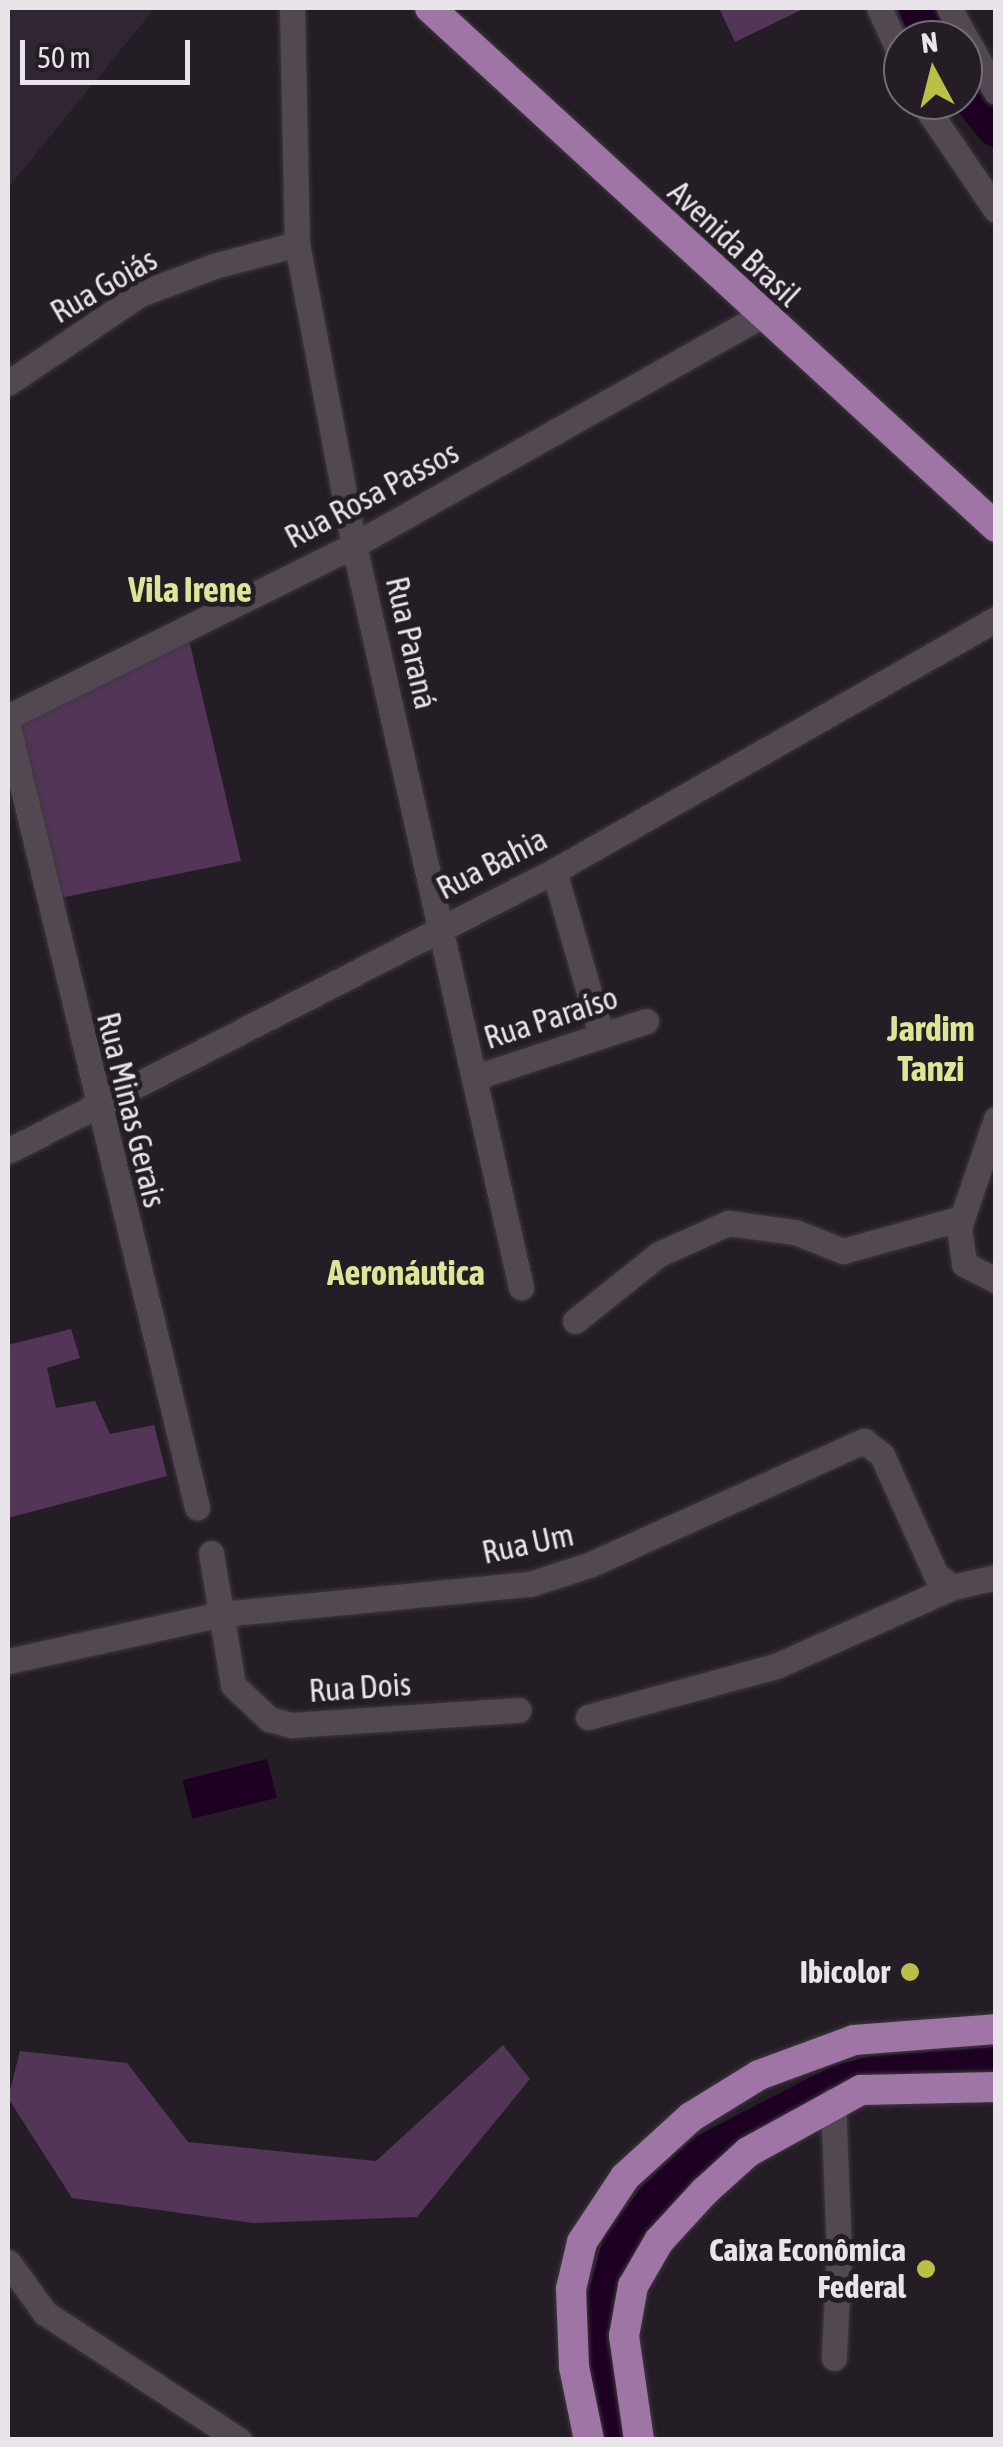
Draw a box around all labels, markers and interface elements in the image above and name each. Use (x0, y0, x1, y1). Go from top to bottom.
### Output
scale bar (25, 20, 195, 82)
north arrow (883, 20, 983, 120)
text: N (919, 25, 940, 59)
text: 50 m (37, 40, 91, 74)
street label: Avenida Brasil (660, 173, 808, 315)
street label: Rua Goiás (44, 240, 164, 332)
street label: Rua Rosa Passos (279, 433, 465, 557)
district label: Vila Irene (128, 568, 252, 610)
street label: Rua Paraná (377, 573, 445, 713)
street label: Rua Bahia (430, 820, 554, 908)
street label: Rua Paraíso (479, 978, 623, 1058)
district label: Jardim Tanzi (887, 1007, 975, 1089)
street label: Rua Minas Gerais (88, 1009, 174, 1211)
district label: Aeronáutica (327, 1251, 485, 1293)
street label: Rua Um (479, 1516, 577, 1572)
street label: Rua Dois (308, 1665, 412, 1711)
place label: Ibicolor (800, 1953, 890, 1991)
marker: Ibicolor (899, 1961, 921, 1983)
place label: Caixa Econômica Federal (709, 2232, 906, 2307)
marker: Caixa Econômica Federal (915, 2258, 937, 2280)

